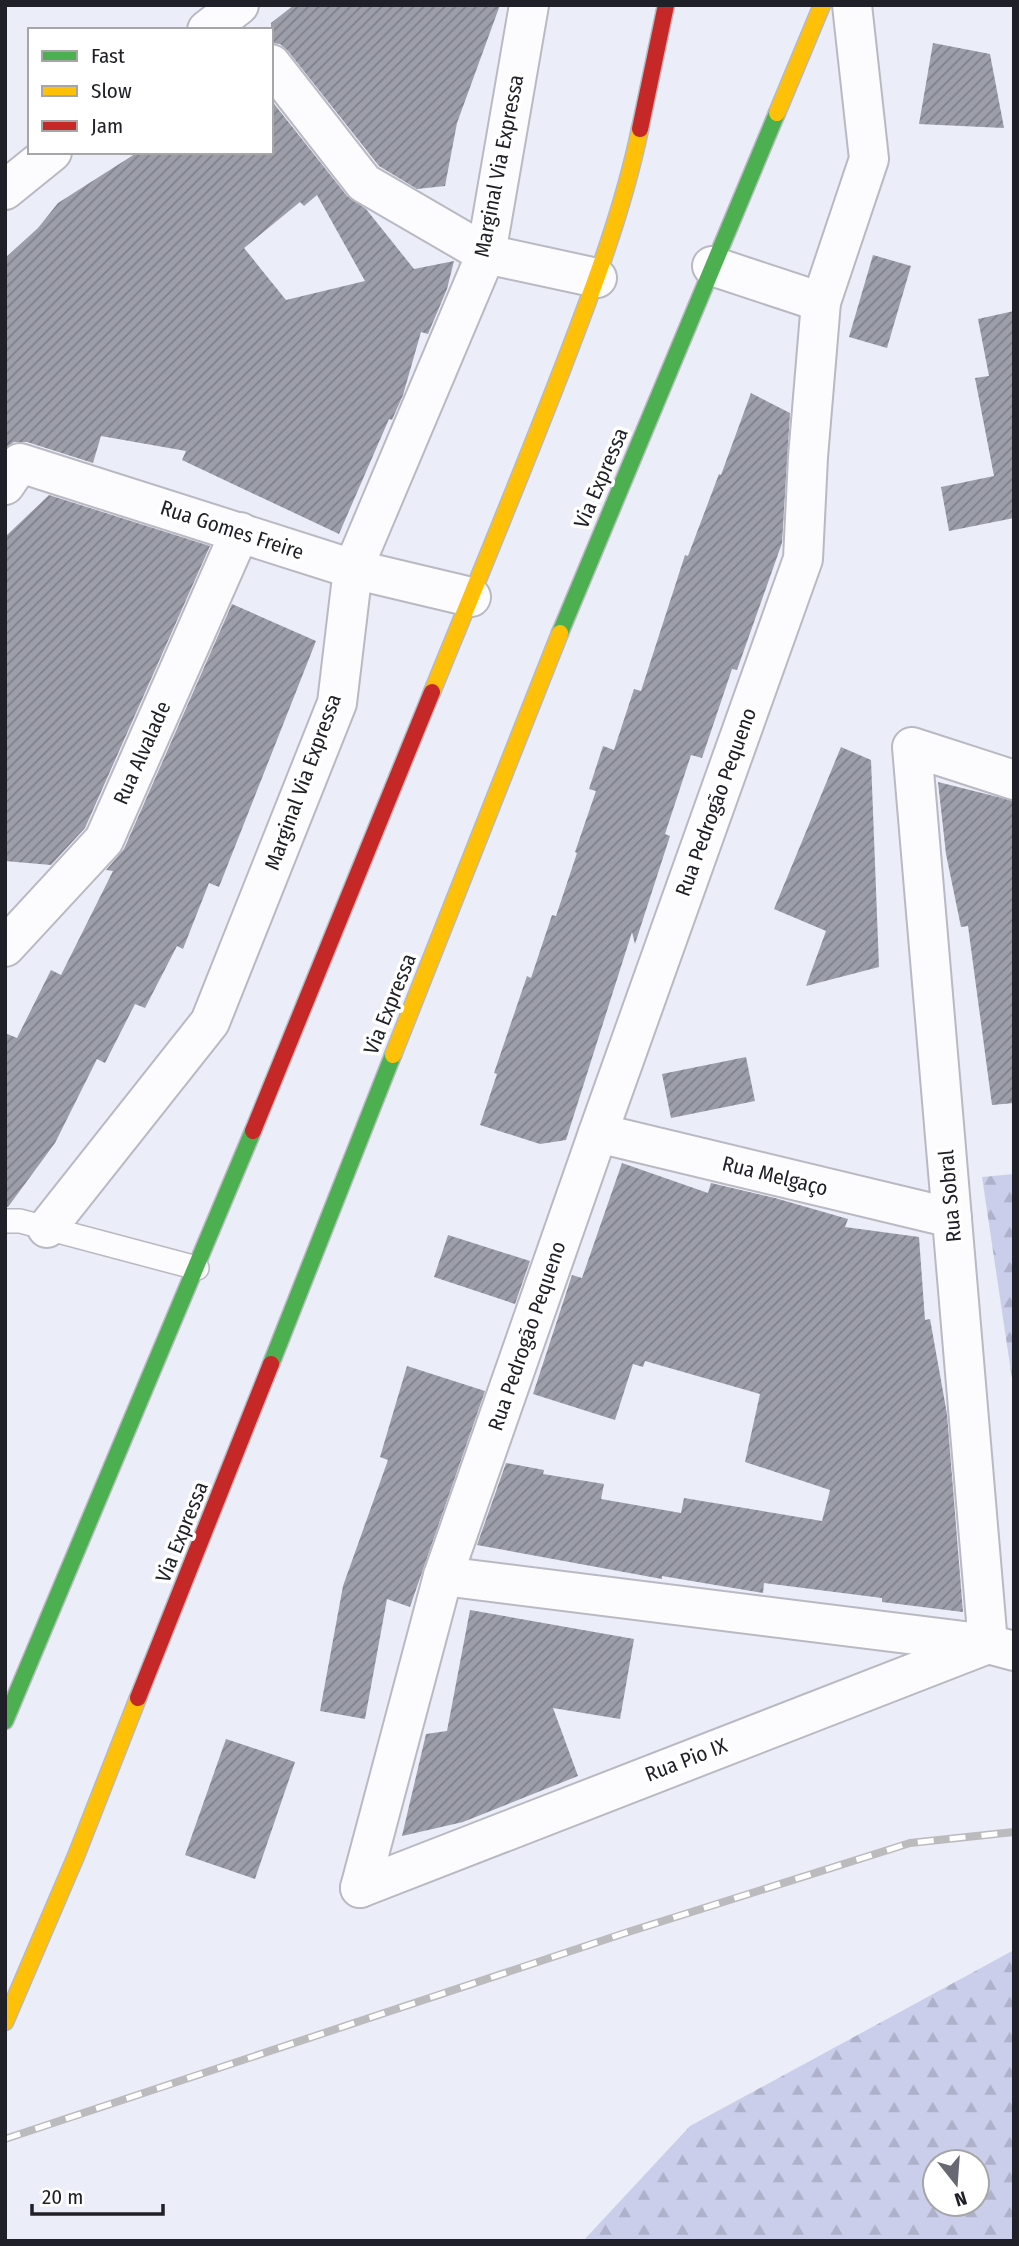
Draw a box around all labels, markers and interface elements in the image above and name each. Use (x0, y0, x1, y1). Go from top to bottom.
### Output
legend (28, 28, 273, 154)
text: Fast (91, 43, 125, 69)
street label: Marginal Via Expressa (469, 72, 529, 260)
text: Slow (91, 78, 132, 104)
text: Jam (91, 113, 123, 139)
street label: Via Expressa (568, 424, 634, 532)
street label: Rua Gomes Freire (157, 495, 307, 565)
street label: Marginal Via Expressa (259, 690, 347, 874)
street label: Rua Alvalade (108, 697, 176, 809)
street label: Rua Pedrogão Pequeno (670, 704, 762, 900)
street label: Via Expressa (358, 950, 422, 1058)
street label: Rua Sobral (933, 1148, 967, 1243)
street label: Rua Melgaço (720, 1150, 830, 1202)
street label: Rua Pedrogão Pequeno (482, 1238, 572, 1434)
street label: Via Expressa (150, 1478, 214, 1586)
street label: Rua Pio IX (641, 1732, 731, 1787)
north arrow (921, 2148, 991, 2218)
scale bar (32, 2172, 163, 2216)
text: 20 m (42, 2184, 83, 2210)
text: N (952, 2186, 970, 2211)

